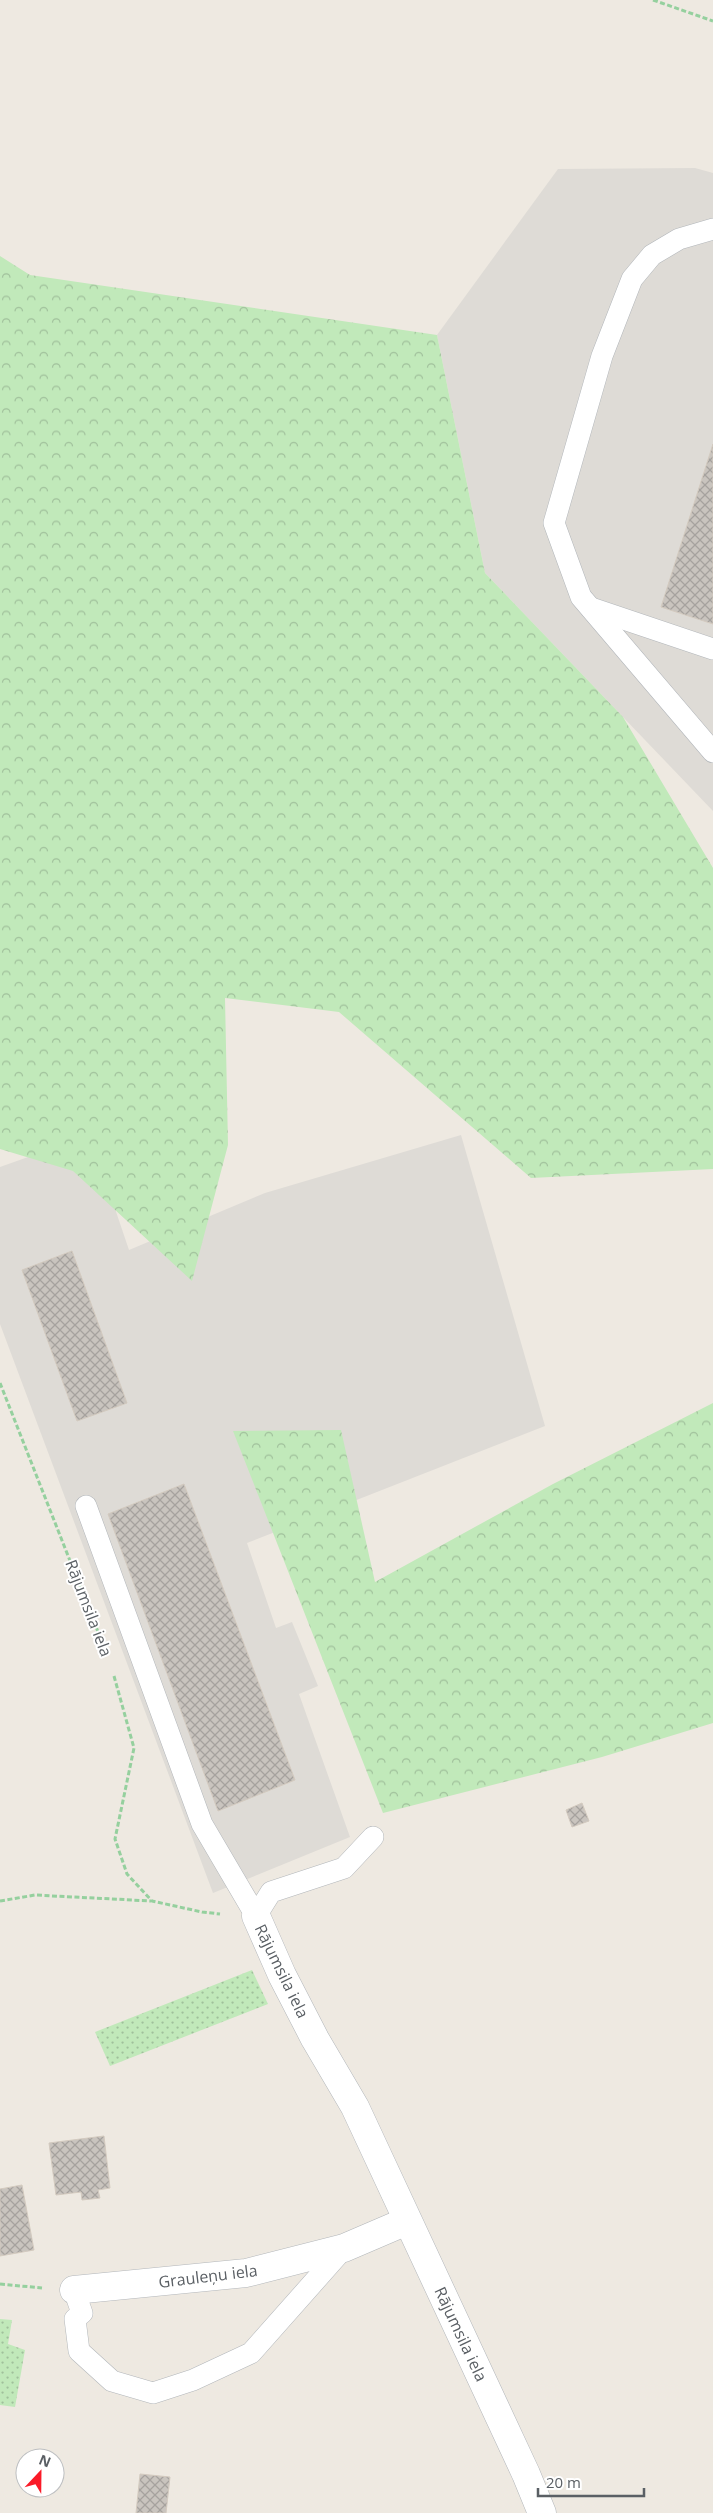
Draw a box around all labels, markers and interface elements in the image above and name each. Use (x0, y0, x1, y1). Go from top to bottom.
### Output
street label: Rājumsila iela (60, 1556, 118, 1660)
street label: Rājumsila iela (250, 1920, 314, 2022)
street label: Grauleņu iela (157, 2259, 259, 2293)
street label: Rājumsila iela (429, 2283, 493, 2385)
north arrow (15, 2448, 65, 2498)
text: N (36, 2450, 54, 2471)
scale bar (538, 2466, 644, 2498)
text: 20 m (546, 2472, 581, 2492)

